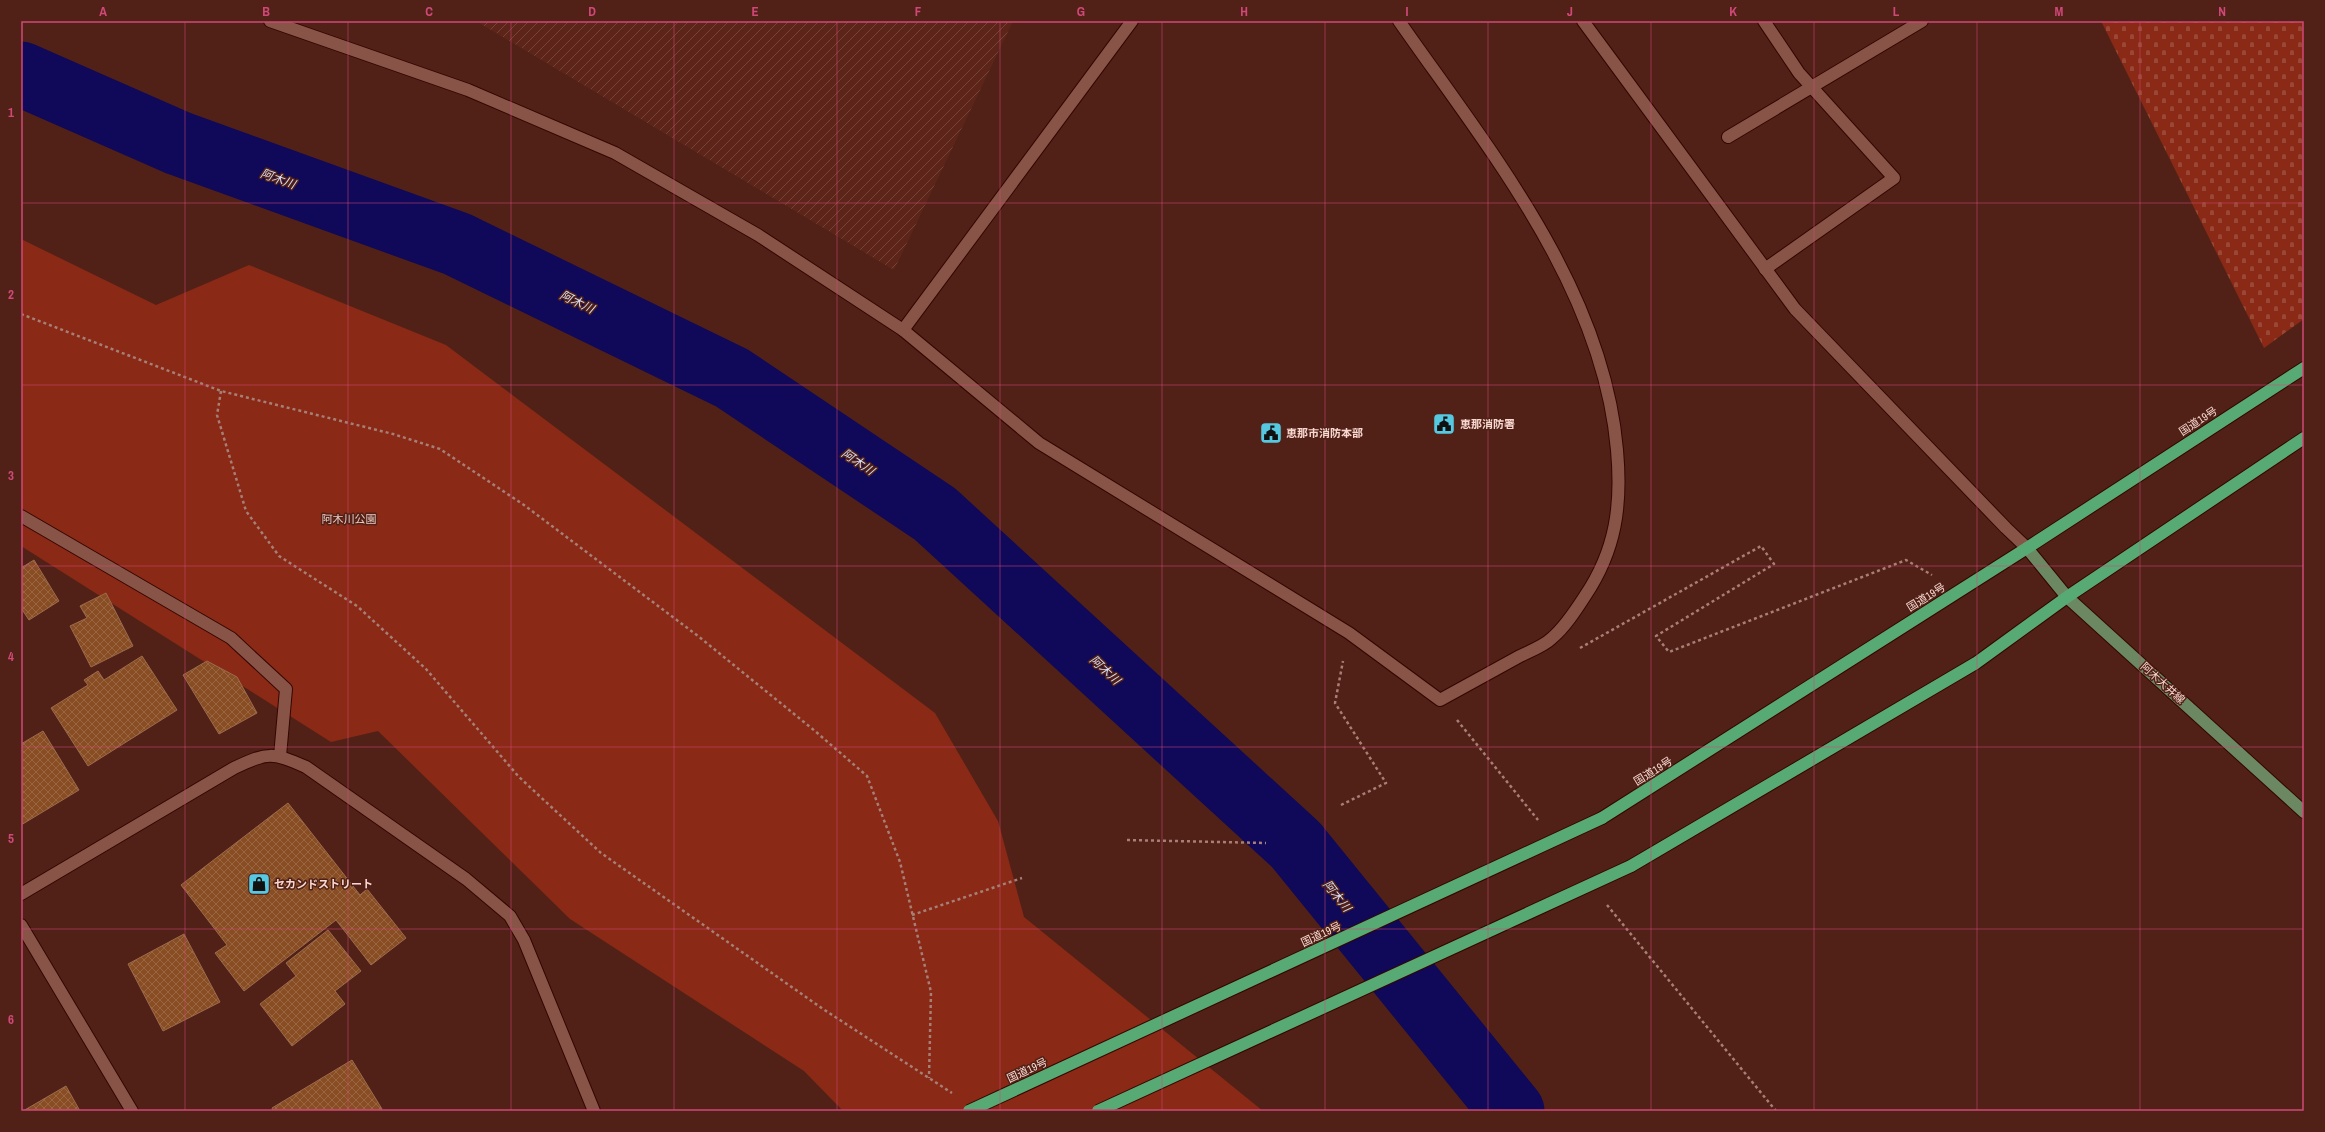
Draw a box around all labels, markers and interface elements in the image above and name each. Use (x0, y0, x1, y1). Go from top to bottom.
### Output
text: A (99, 3, 107, 20)
text: B (262, 3, 270, 20)
text: C (425, 3, 433, 20)
text: D (588, 3, 596, 20)
text: E (751, 3, 759, 20)
text: F (915, 3, 922, 20)
text: G (1077, 3, 1085, 20)
text: H (1240, 3, 1248, 20)
text: I (1406, 3, 1409, 20)
text: J (1567, 3, 1573, 20)
text: K (1729, 3, 1737, 20)
text: L (1893, 3, 1900, 20)
text: M (2055, 3, 2064, 20)
text: N (2218, 3, 2226, 20)
text: 1 (8, 104, 14, 121)
water label: 阿木川 (258, 165, 300, 193)
text: 2 (8, 286, 14, 303)
water label: 阿木川 (557, 287, 598, 318)
street label: 国道19号 (2176, 403, 2220, 439)
public building icon: 恵那消防署 (1431, 411, 1457, 437)
place label: 恵那消防署 (1460, 417, 1515, 431)
public building icon: 恵那市消防本部 (1258, 420, 1284, 446)
place label: 恵那市消防本部 (1286, 426, 1363, 440)
water label: 阿木川 (839, 445, 879, 480)
text: 3 (8, 467, 14, 484)
park label: 阿木川公園 (322, 512, 377, 526)
street label: 国道19号 (1904, 580, 1948, 614)
text: 4 (8, 648, 14, 665)
water label: 阿木川 (1086, 652, 1125, 689)
street label: 阿木大井線 (2138, 659, 2188, 707)
street label: 国道19号 (1631, 754, 1675, 788)
text: 5 (8, 830, 14, 847)
shop icon: セカンドストリート (246, 871, 272, 897)
place label: セカンドストリート (274, 877, 373, 891)
water label: 阿木川 (1319, 877, 1356, 917)
street label: 国道19号 (1299, 919, 1343, 949)
text: 6 (8, 1011, 14, 1028)
street label: 国道19号 (1005, 1055, 1049, 1085)

